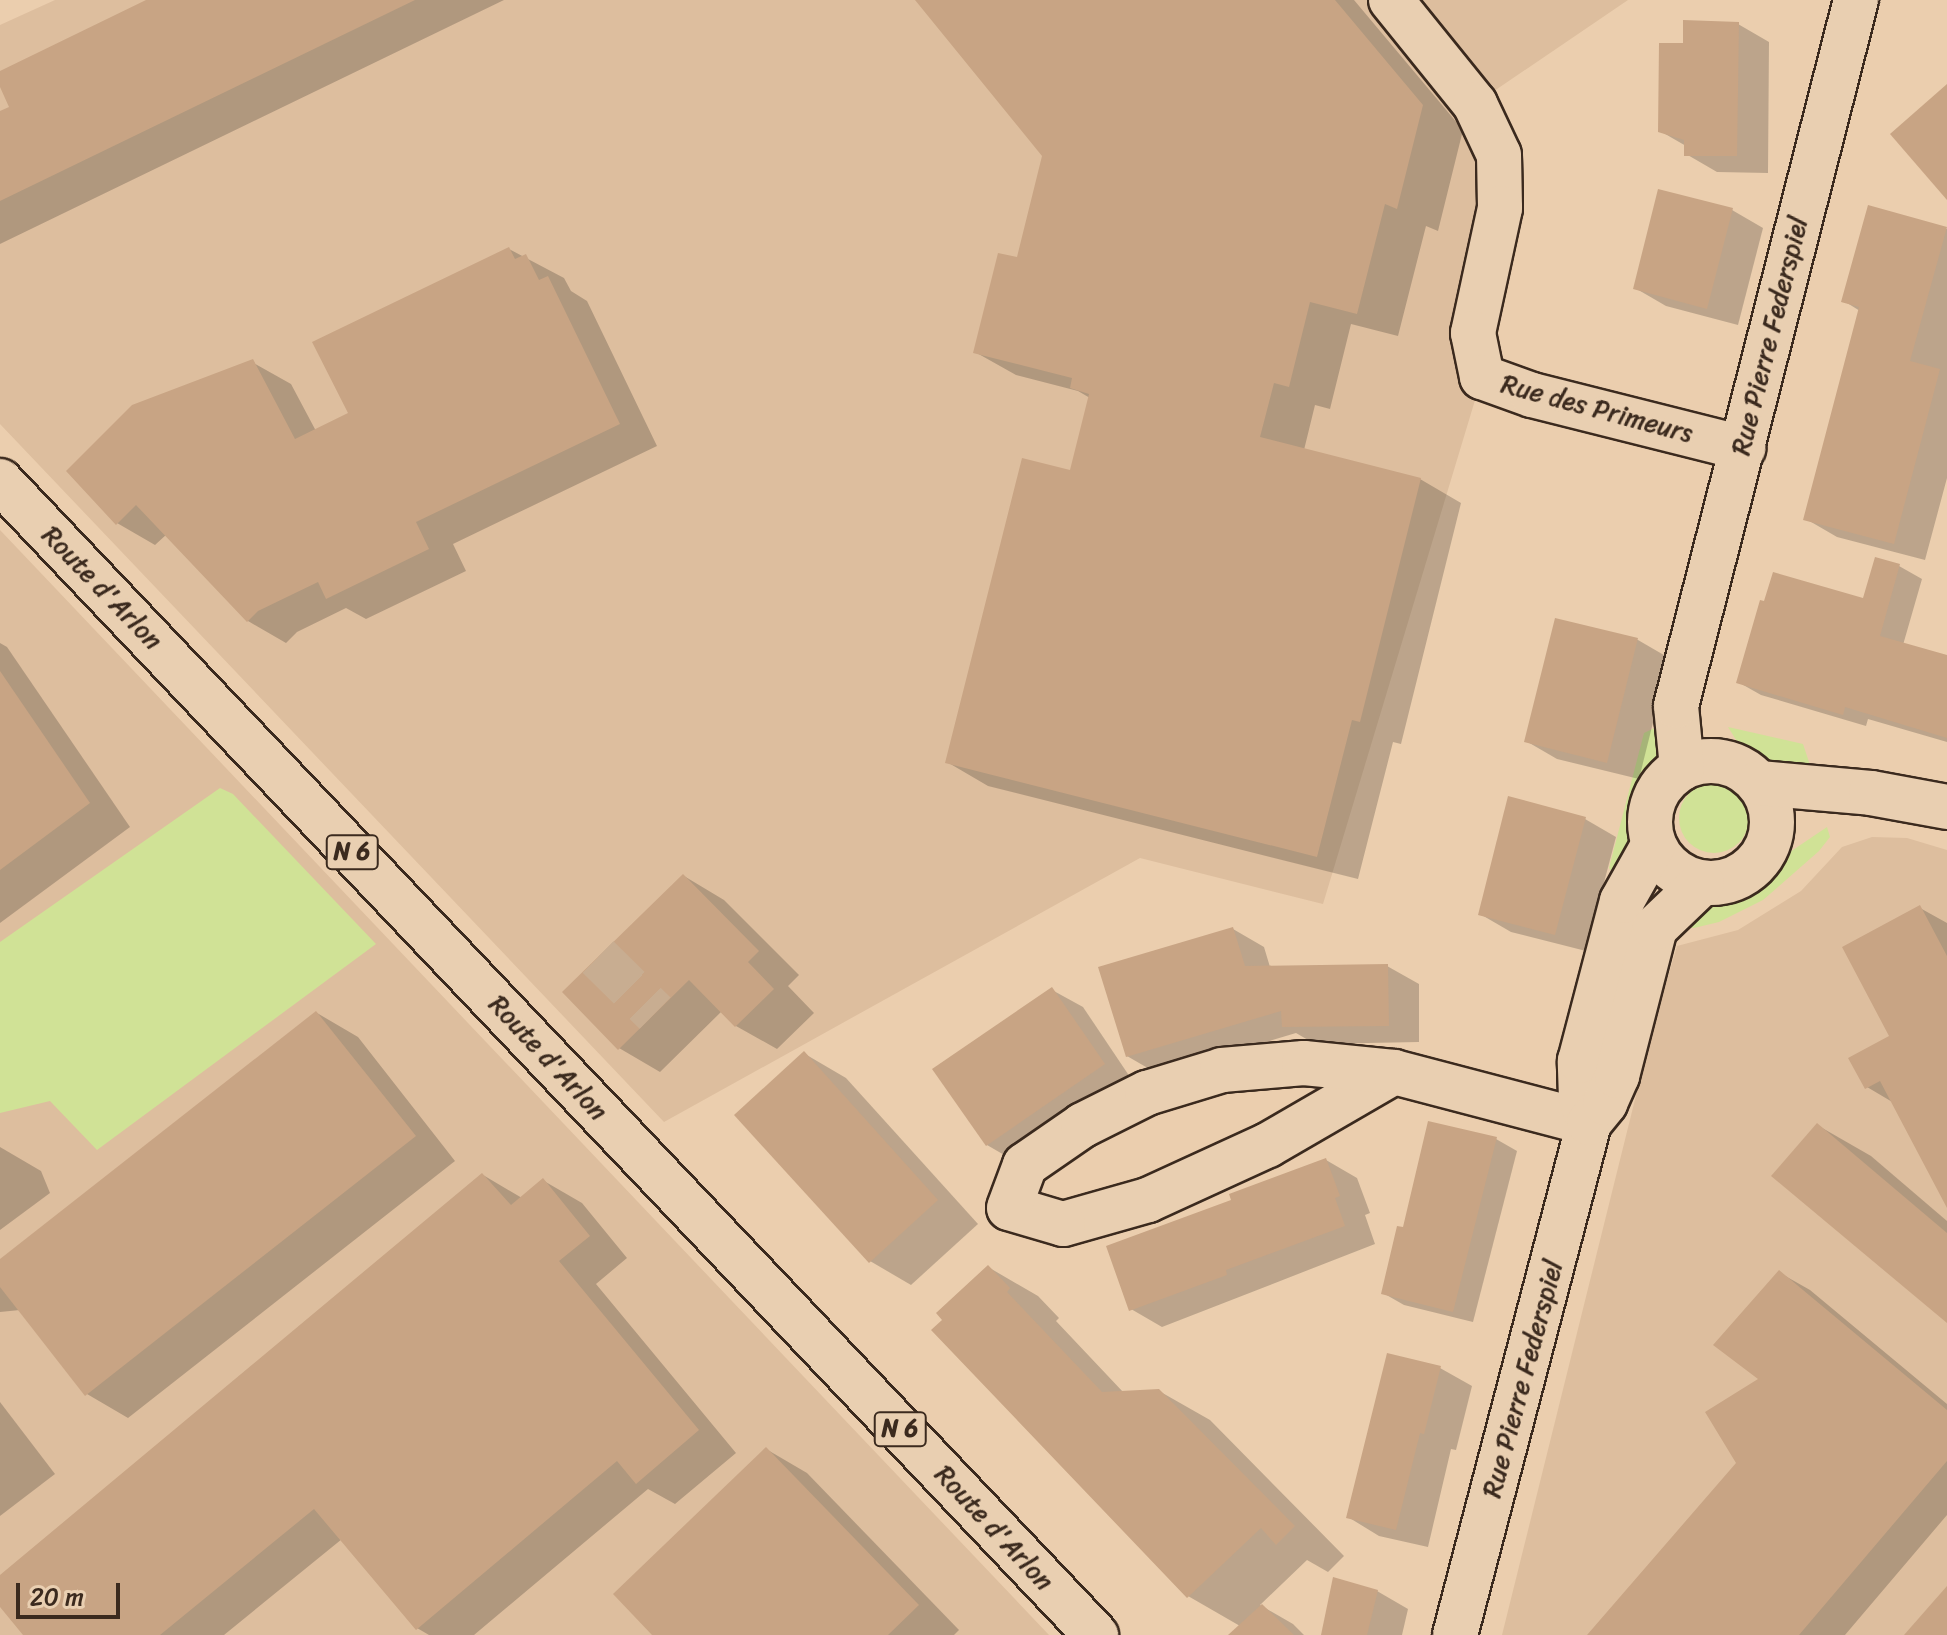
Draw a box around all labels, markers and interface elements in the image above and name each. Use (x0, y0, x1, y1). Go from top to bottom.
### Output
street label: Rue Pierre Federspiel (1725, 214, 1815, 458)
street label: Rue des Primeurs (1497, 368, 1697, 450)
street label: Route d'Arlon (35, 520, 169, 656)
road number: N 6 (324, 832, 380, 872)
street label: Route d'Arlon (482, 989, 614, 1127)
street label: Rue Pierre Federspiel (1476, 1257, 1570, 1501)
road number: N 6 (872, 1409, 928, 1449)
street label: Route d'Arlon (928, 1459, 1060, 1597)
scale bar (20, 1567, 124, 1617)
text: 20 m (30, 1576, 84, 1618)

